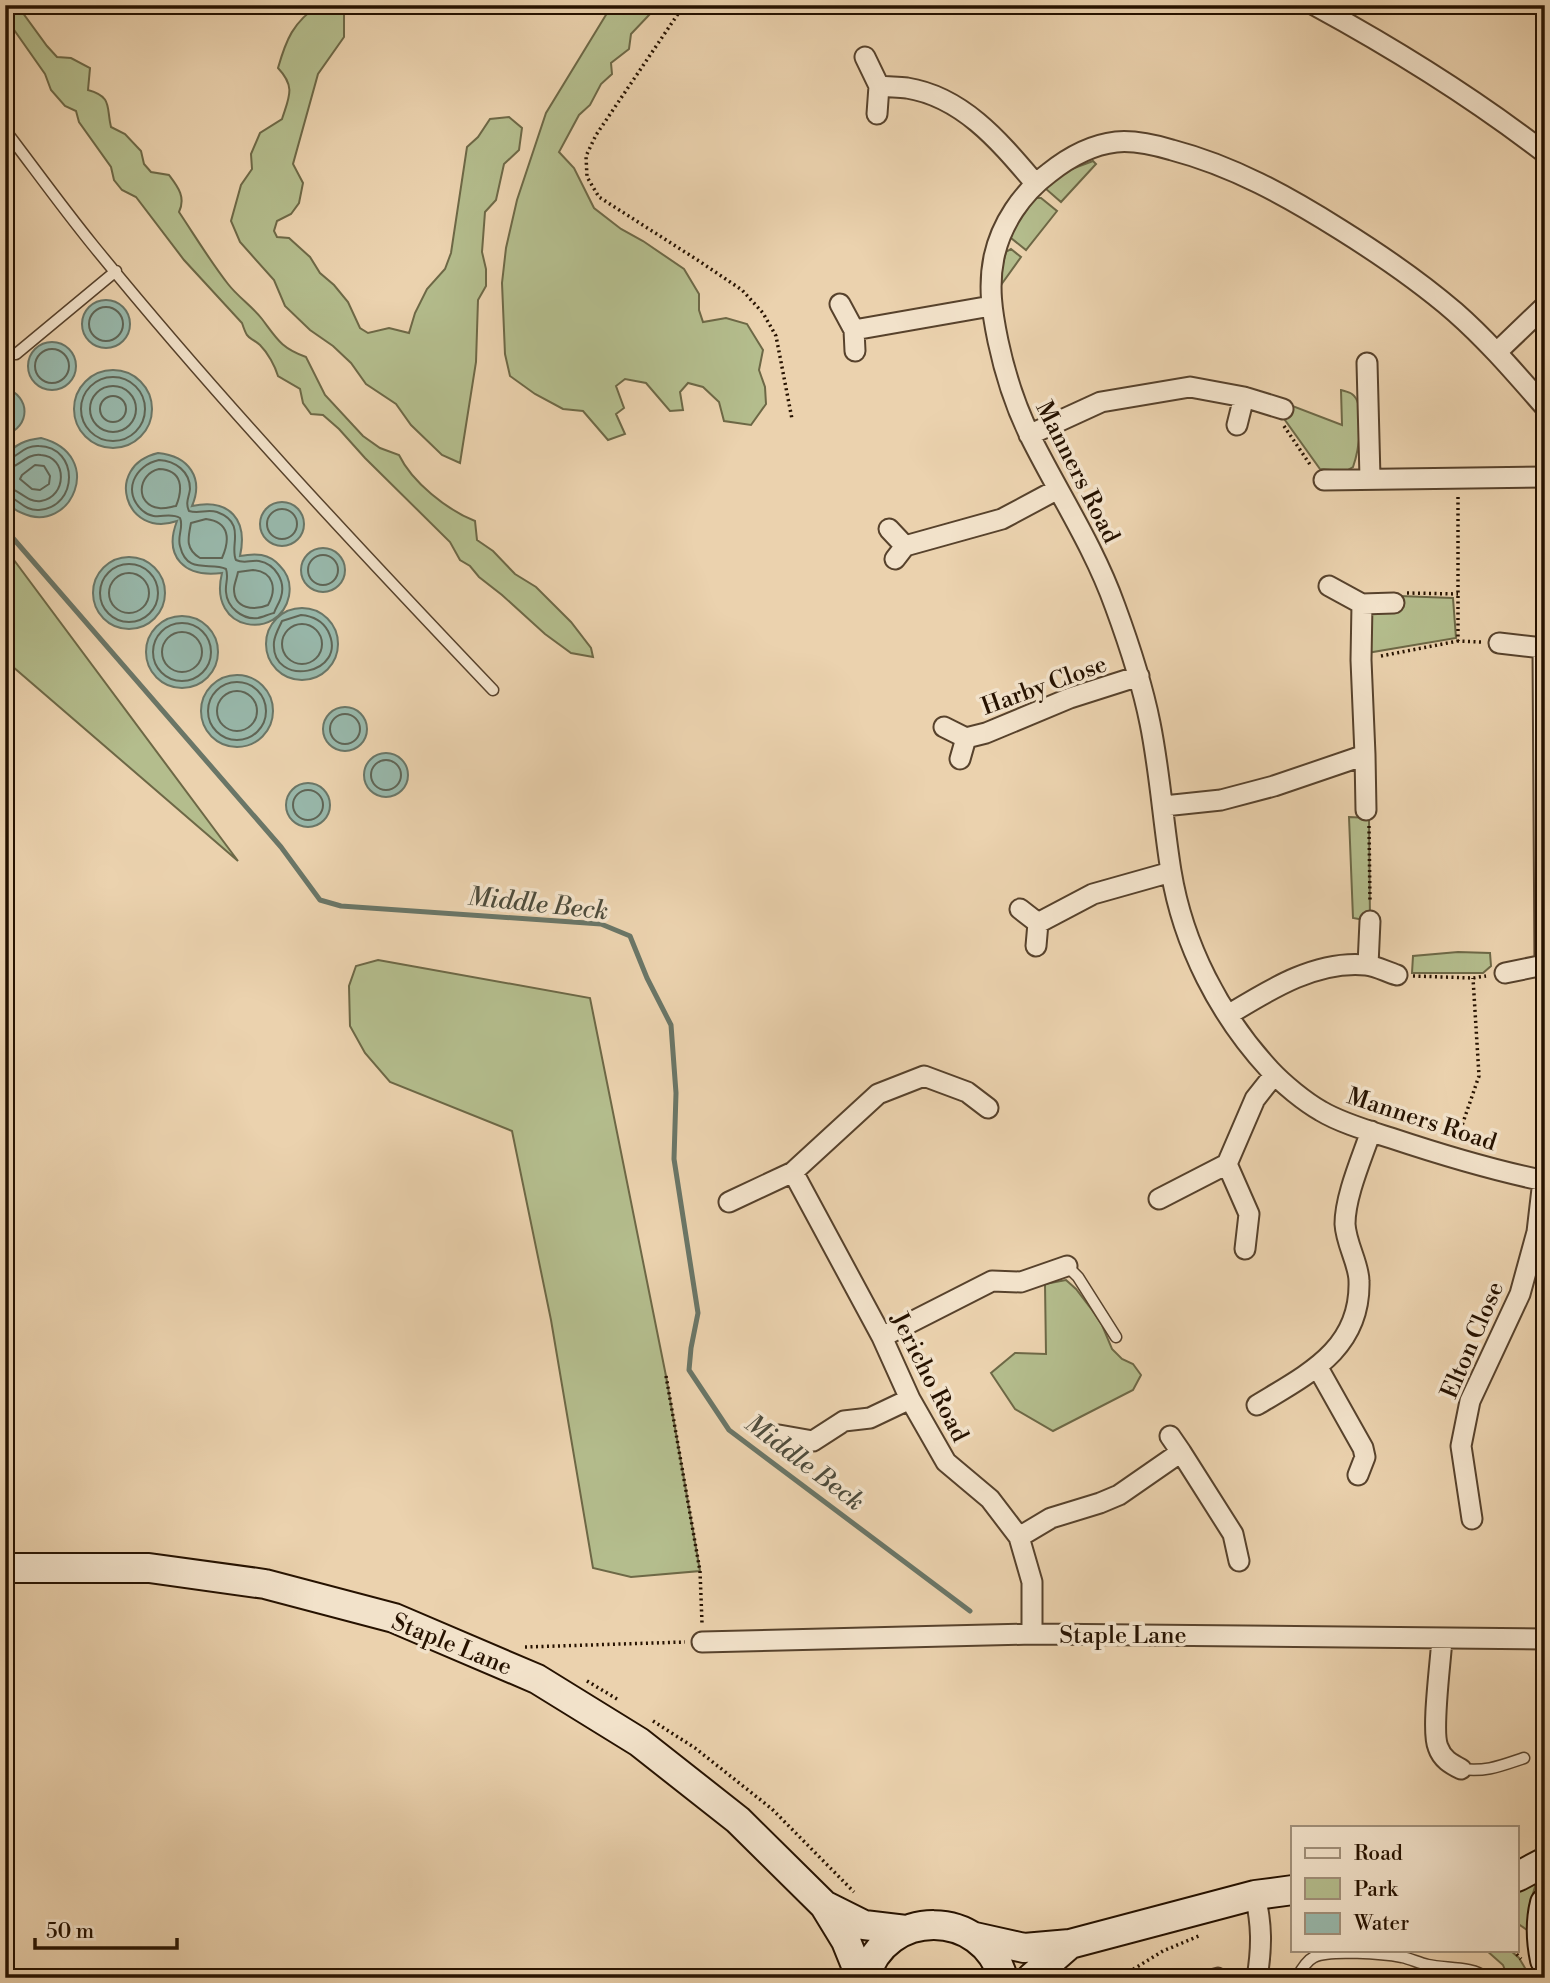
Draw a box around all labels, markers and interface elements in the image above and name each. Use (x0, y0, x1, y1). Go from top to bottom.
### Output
street label: Manners Road (1028, 396, 1126, 549)
street label: Harby Close (978, 649, 1111, 722)
water label: Middle Beck (466, 881, 610, 927)
street label: Manners Road (1343, 1082, 1501, 1158)
street label: Elton Close (1435, 1277, 1511, 1403)
street label: Jericho Road (883, 1307, 975, 1448)
water label: Middle Beck (738, 1408, 870, 1518)
street label: Staple Lane (387, 1607, 516, 1683)
street label: Staple Lane (1059, 1621, 1187, 1651)
legend (1291, 1826, 1518, 1952)
text: Road (1354, 1841, 1403, 1867)
text: Park (1354, 1877, 1399, 1903)
scale bar (35, 1906, 177, 1950)
text: Water (1353, 1911, 1409, 1937)
text: 50 m (46, 1919, 94, 1945)

